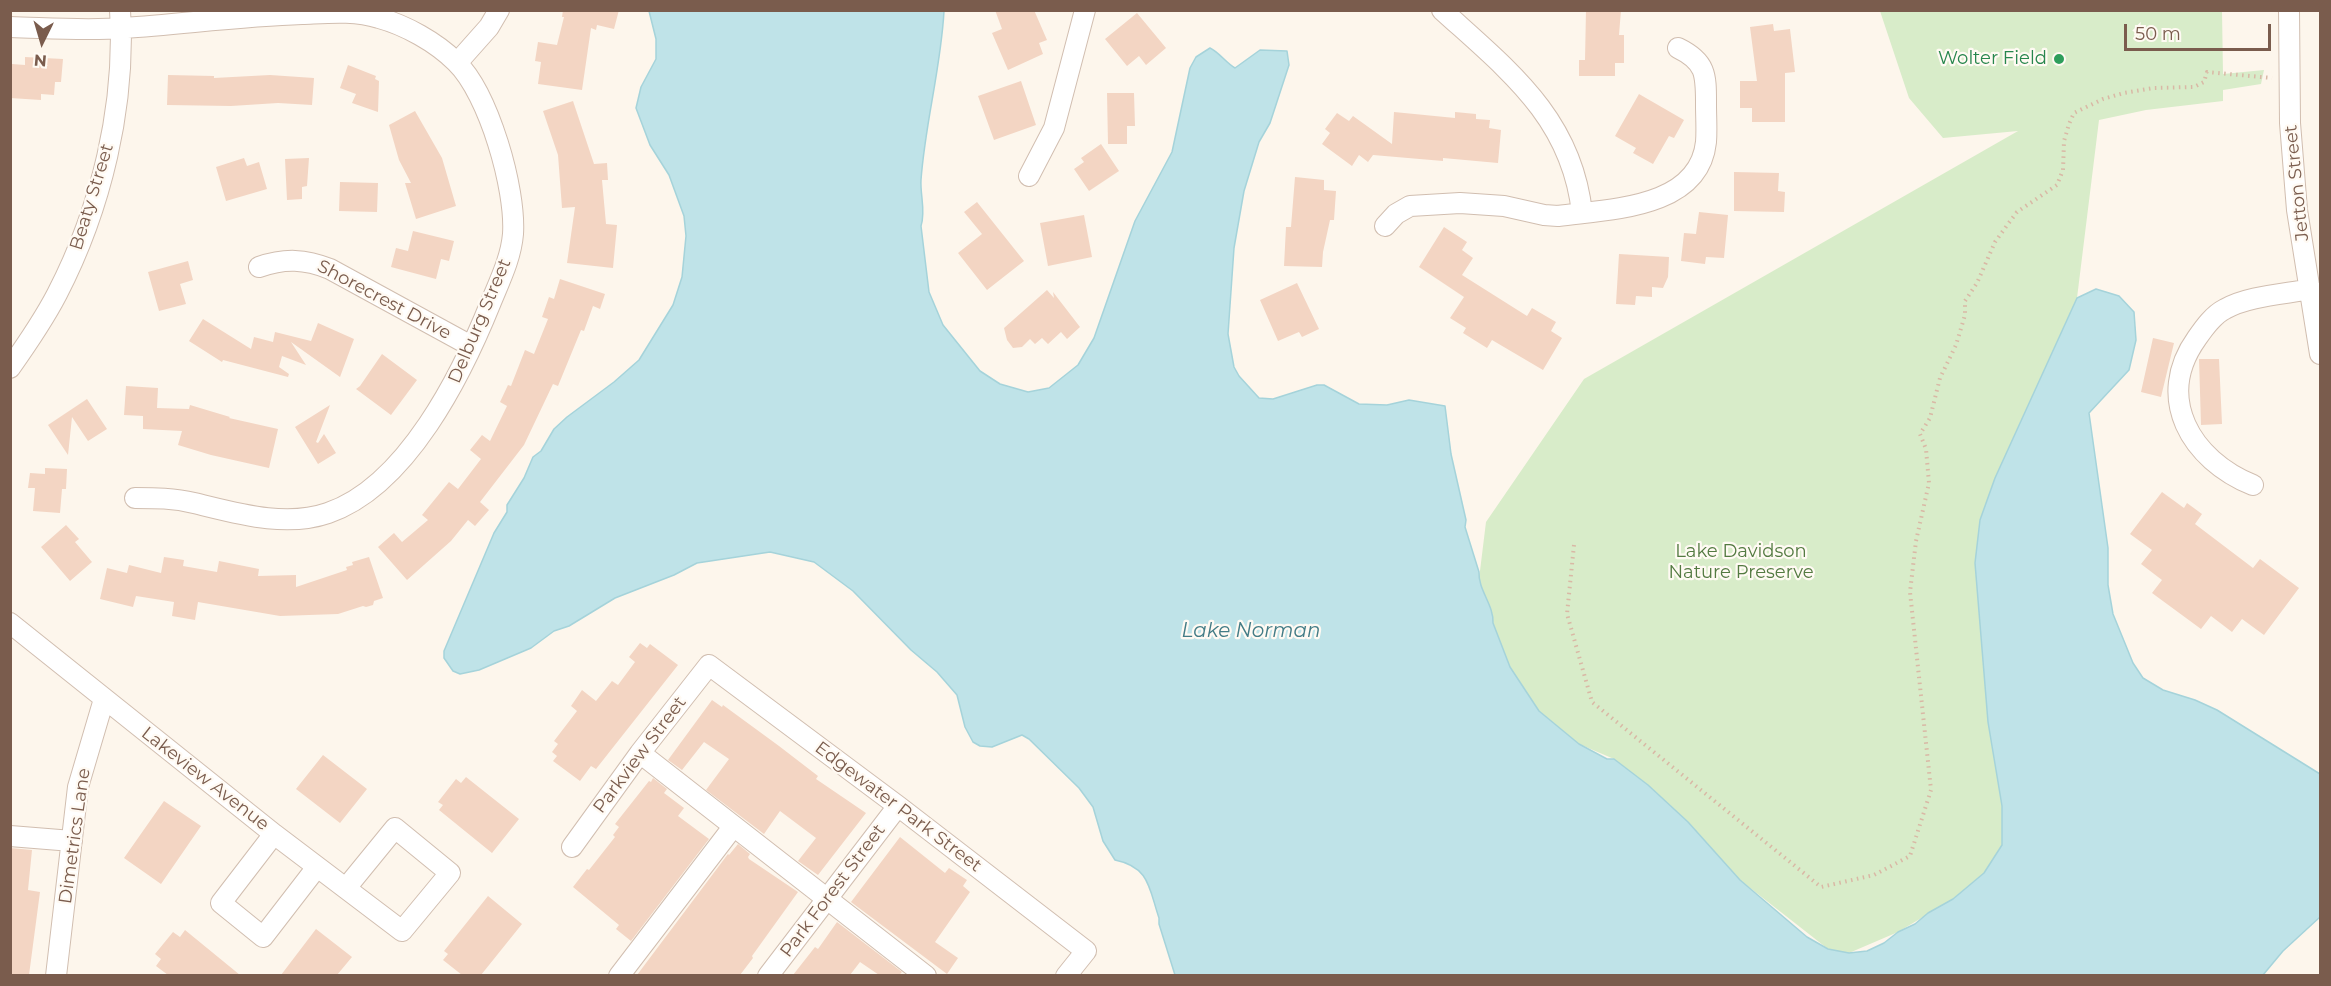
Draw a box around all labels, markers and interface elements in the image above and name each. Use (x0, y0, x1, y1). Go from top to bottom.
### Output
north arrow (12, 12, 72, 72)
scale bar (2127, 12, 2274, 50)
text: 50 m (2135, 23, 2181, 45)
place label: Wolter Field (1938, 48, 2047, 70)
text: N (33, 50, 48, 70)
marker: Wolter Field (2052, 52, 2066, 66)
street label: Jetton Street (2280, 124, 2314, 242)
street label: Beaty Street (66, 141, 118, 253)
street label: Delburg Street (444, 255, 516, 387)
street label: Shorecrest Drive (313, 256, 455, 344)
park label: Lake Davidson Nature Preserve (1668, 541, 1814, 584)
water label: Lake Norman (1182, 619, 1320, 643)
street label: Parkview Street (589, 692, 691, 818)
street label: Lakeview Avenue (137, 722, 273, 836)
street label: Edgewater Park Street (810, 737, 986, 877)
street label: Dimetrics Lane (55, 767, 95, 905)
street label: Park Forest Street (776, 820, 890, 962)

